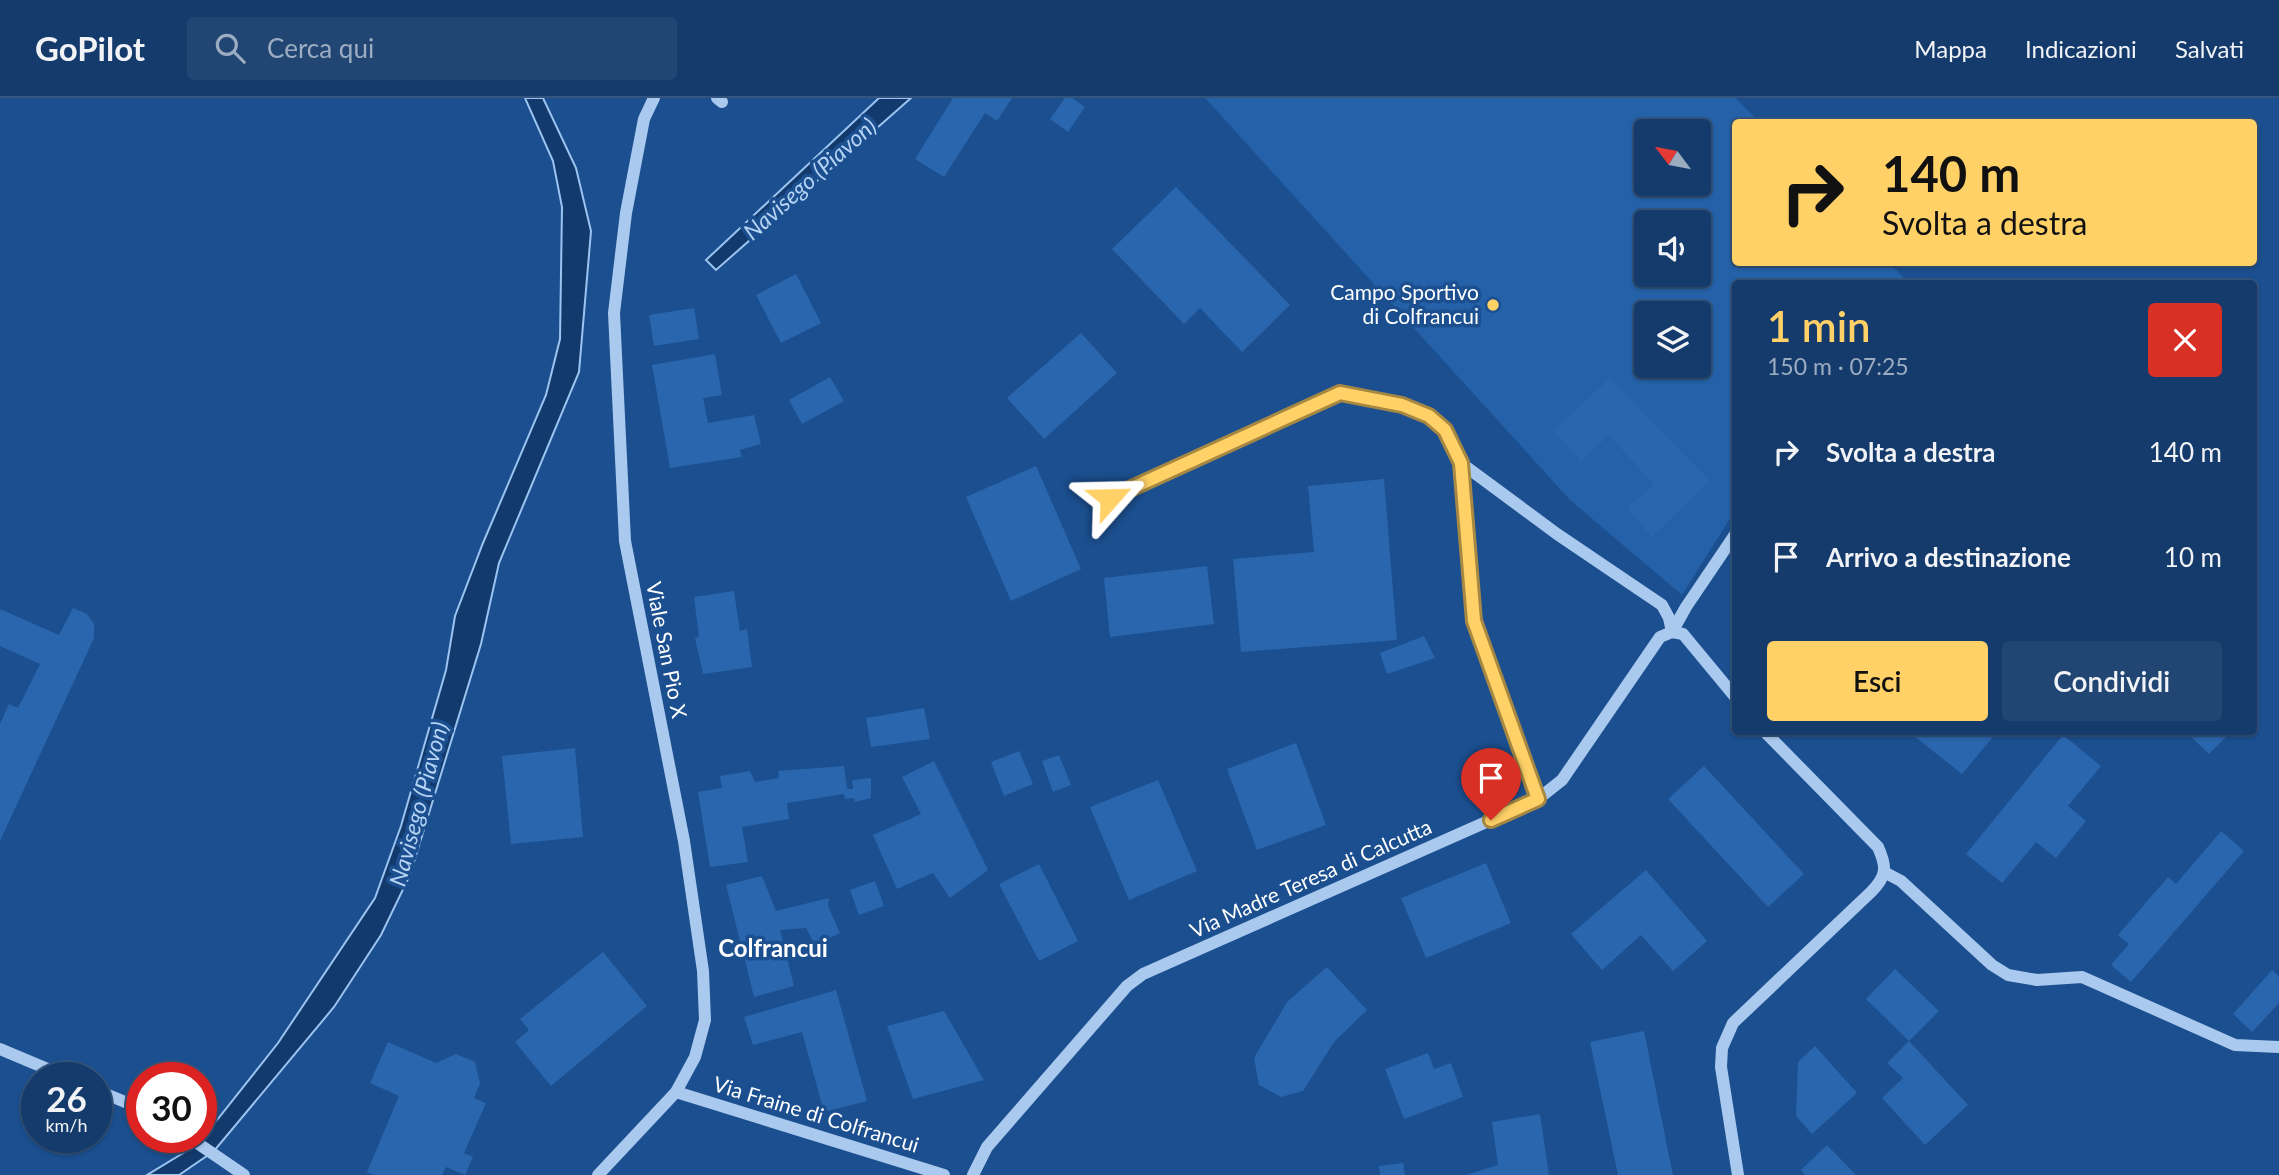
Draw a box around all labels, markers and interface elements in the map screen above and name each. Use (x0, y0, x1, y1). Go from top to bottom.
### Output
search box (187, 17, 677, 80)
text: GoPilot (35, 28, 145, 68)
icon: search (211, 29, 249, 67)
text: Cerca qui (267, 32, 374, 64)
text: Mappa (1914, 34, 1987, 63)
text: Indicazioni (2025, 34, 2137, 63)
text: Salvati (2175, 34, 2244, 63)
water label: Navisego (Piavon) (737, 111, 882, 245)
north arrow (1634, 119, 1712, 196)
map controls (1634, 119, 1711, 378)
text: 140 m (1882, 144, 2020, 202)
icon: right (1767, 147, 1858, 238)
text: Svolta a destra (1882, 203, 2087, 242)
button: sound (1634, 210, 1711, 287)
place label: Campo Sportivo di Colfrancui (1330, 279, 1479, 328)
marker: Campo Sportivo di Colfrancui (1485, 297, 1501, 313)
button: layers (1634, 301, 1711, 378)
text: 1 min (1767, 301, 1871, 351)
button: close (2148, 303, 2222, 377)
text: 150 m · 07:25 (1767, 352, 1909, 380)
icon: right (1767, 433, 1805, 471)
text: Svolta a destra (1826, 436, 1996, 468)
text: 140 m (2149, 436, 2222, 468)
position arrow (1073, 461, 1147, 535)
icon: arrive (1767, 538, 1805, 576)
text: Arrivo a destinazione (1826, 541, 2071, 573)
text: 10 m (2164, 541, 2222, 573)
street label: Viale San Pio X (642, 579, 693, 720)
button: Esci (1767, 641, 1988, 721)
button: Condividi (2002, 641, 2222, 721)
water label: Navisego (Piavon) (383, 718, 453, 889)
pin (1461, 748, 1521, 820)
icon: arrive (1472, 759, 1510, 797)
street label: Via Madre Teresa di Calcutta (1186, 813, 1435, 942)
district label: Colfrancui (718, 933, 828, 962)
speed limit sign: 30 (126, 1062, 217, 1153)
street label: Via Fraine di Colfrancui (711, 1070, 922, 1157)
text: 26 (46, 1077, 87, 1119)
text: km/h (45, 1114, 88, 1136)

